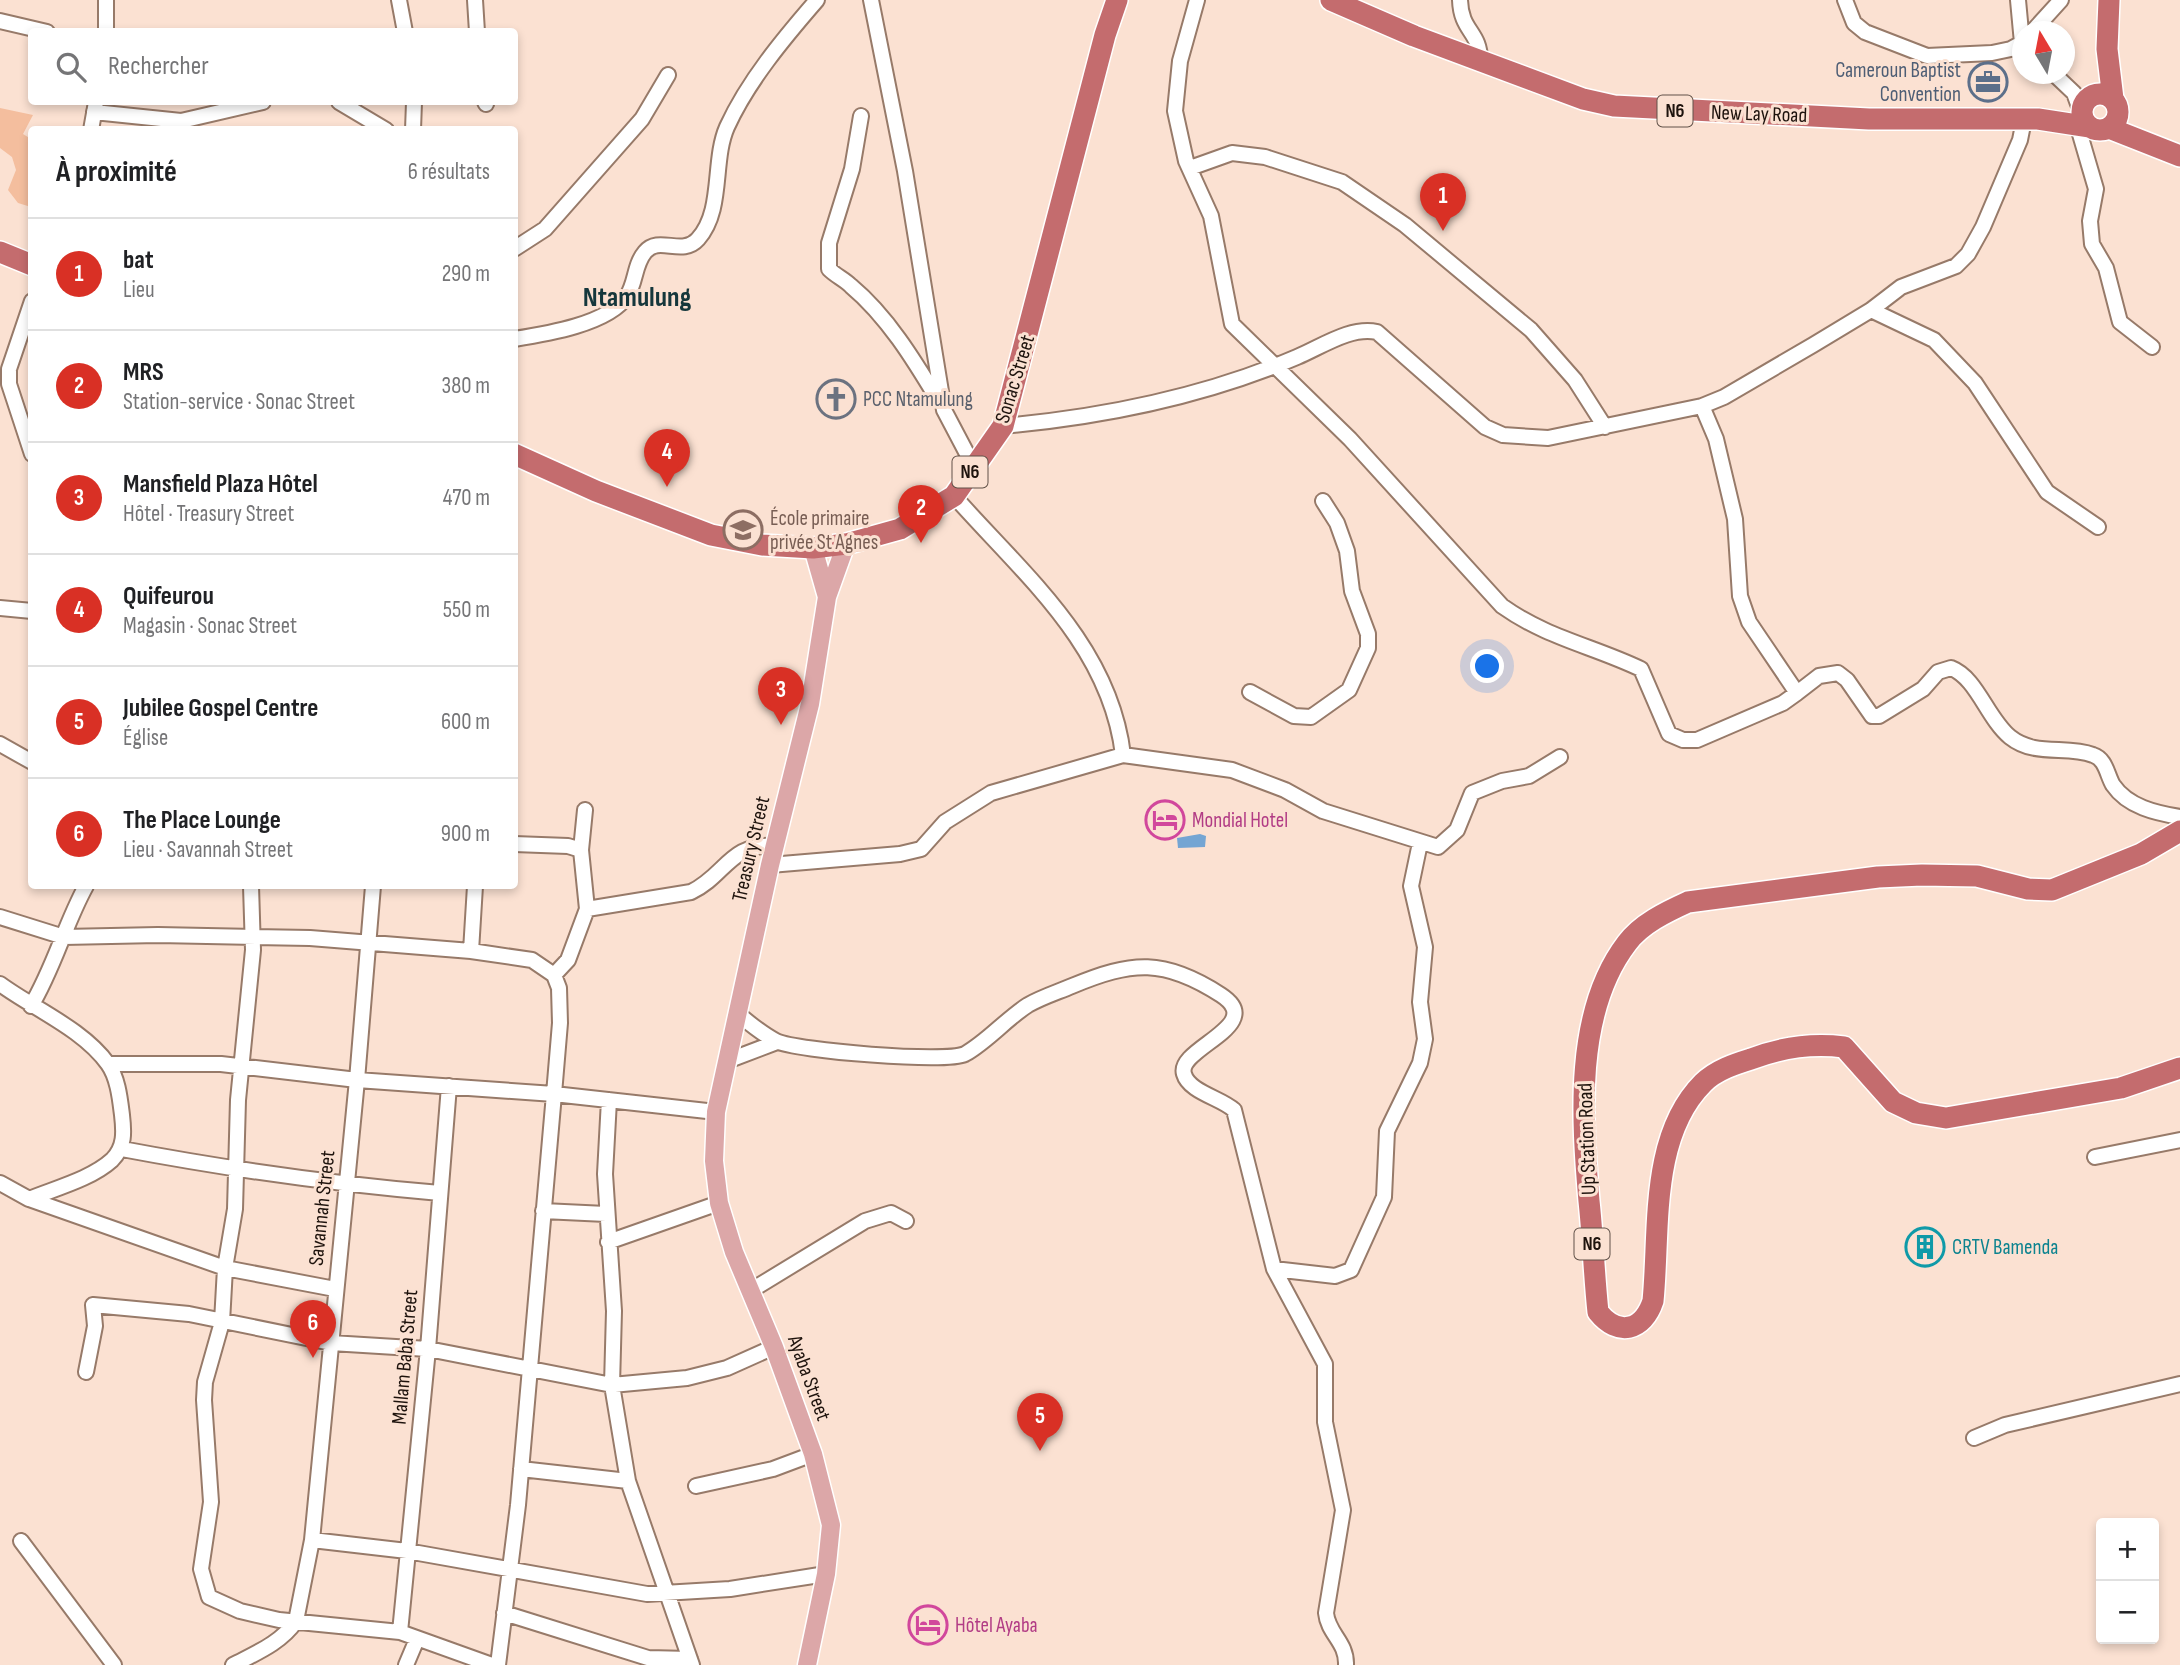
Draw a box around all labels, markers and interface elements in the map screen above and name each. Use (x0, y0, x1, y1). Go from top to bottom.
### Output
north arrow (2012, 21, 2075, 84)
search box (28, 28, 518, 105)
icon: search (52, 48, 90, 86)
text: Rechercher (108, 51, 209, 82)
place label: Cameroun Baptist Convention (1835, 58, 1961, 107)
office icon: Cameroun Baptist Convention (1967, 61, 2009, 103)
road number: N6 (1658, 96, 1692, 127)
street label: New Lay Road (1710, 100, 1808, 128)
text: À proximité (56, 154, 177, 190)
text: 6 résultats (408, 158, 490, 186)
pin: 1 (1420, 173, 1466, 231)
text: bat (123, 245, 153, 276)
text: 1 (74, 260, 84, 288)
text: 290 m (442, 260, 490, 288)
text: Lieu (123, 276, 155, 304)
district label: Ntamulung (583, 281, 692, 314)
street label: Sonac Street (990, 332, 1040, 426)
text: MRS (123, 357, 164, 388)
text: 2 (74, 372, 84, 400)
text: 380 m (442, 372, 490, 400)
church icon: PCC Ntamulung (815, 378, 857, 420)
place label: PCC Ntamulung (863, 387, 973, 412)
text: Station-service · Sonac Street (123, 388, 355, 416)
pin: 4 (644, 429, 690, 487)
road number: N6 (953, 457, 988, 488)
text: Mansfield Plaza Hôtel (123, 469, 318, 500)
text: 3 (74, 484, 84, 512)
text: 470 m (443, 484, 490, 512)
pin: 2 (898, 485, 944, 543)
text: Hôtel · Treasury Street (123, 500, 294, 528)
place label: École primaire privée St Agnes (770, 506, 878, 555)
school or university icon: École primaire privée St Agnes (722, 509, 764, 551)
text: Quifeurou (123, 581, 214, 612)
text: 4 (74, 596, 84, 624)
text: 550 m (443, 596, 490, 624)
text: Magasin · Sonac Street (123, 612, 297, 640)
your location (1470, 649, 1504, 683)
pin: 3 (758, 667, 804, 725)
text: Jubilee Gospel Centre (123, 693, 318, 724)
text: 5 (74, 708, 84, 736)
text: 600 m (441, 708, 490, 736)
text: Église (123, 724, 168, 752)
street label: Treasury Street (727, 794, 775, 904)
hotel icon: Mondial Hotel (1144, 799, 1186, 841)
text: The Place Lounge (123, 805, 281, 836)
place label: Mondial Hotel (1192, 808, 1288, 833)
text: 6 (74, 820, 84, 848)
text: 900 m (441, 820, 490, 848)
text: Lieu · Savannah Street (123, 836, 293, 864)
street label: Up Station Road (1573, 1083, 1601, 1195)
street label: Savannah Street (304, 1149, 340, 1267)
building icon: CRTV Bamenda (1904, 1226, 1946, 1268)
road number: N6 (1574, 1228, 1610, 1260)
place label: CRTV Bamenda (1952, 1235, 2058, 1260)
street label: Mallam Baba Street (387, 1289, 423, 1425)
pin: 6 (290, 1300, 336, 1358)
street label: Ayaba Street (782, 1331, 836, 1424)
pin: 5 (1017, 1393, 1063, 1451)
map controls (2096, 1518, 2159, 1644)
button: + (2096, 1518, 2159, 1581)
button: − (2096, 1581, 2159, 1644)
hotel icon: Hôtel Ayaba (907, 1604, 949, 1646)
place label: Hôtel Ayaba (955, 1613, 1038, 1638)

